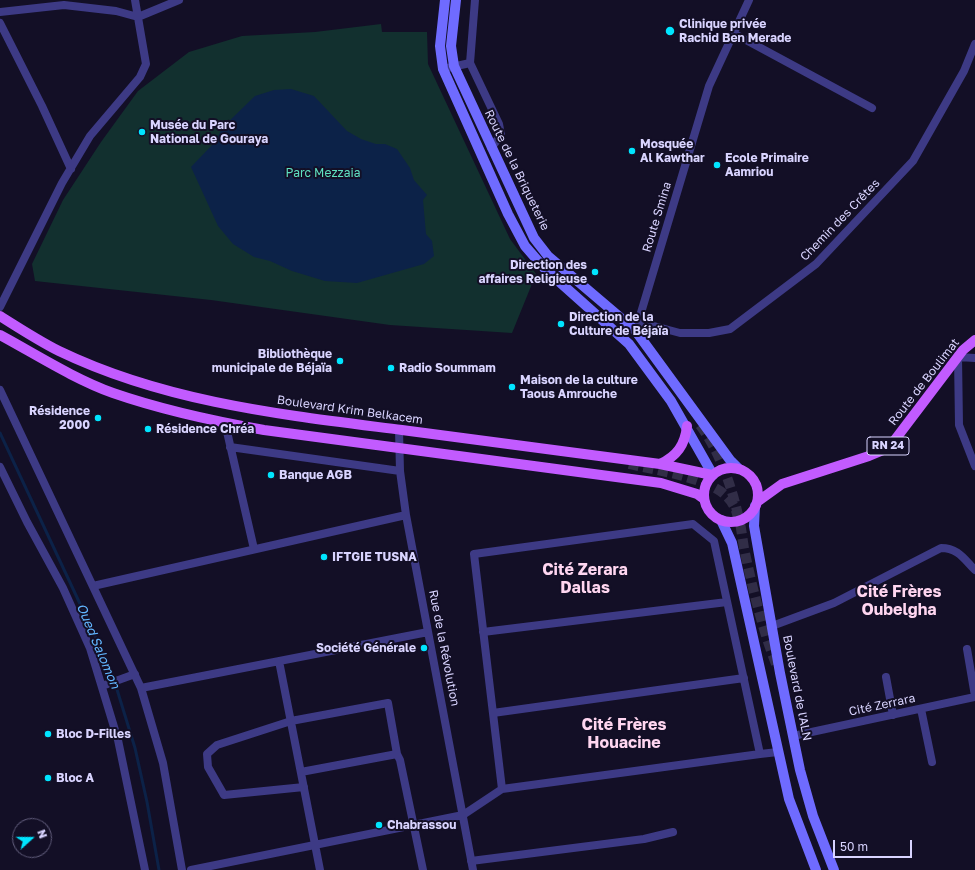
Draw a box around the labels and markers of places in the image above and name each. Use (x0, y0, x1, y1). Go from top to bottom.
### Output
place label: Clinique privée Rachid Ben Merade (679, 17, 791, 45)
marker: Clinique privée Rachid Ben Merade (664, 25, 676, 37)
place label: Musée du Parc National de Gouraya (150, 118, 268, 146)
marker: Musée du Parc National de Gouraya (137, 127, 147, 137)
place label: Mosquée Al Kawthar (640, 137, 705, 165)
marker: Mosquée Al Kawthar (627, 146, 637, 156)
place label: Ecole Primaire Aamriou (725, 151, 809, 179)
marker: Ecole Primaire Aamriou (712, 160, 722, 170)
place label: Direction des affaires Religieuse (479, 258, 587, 286)
marker: Direction des affaires Religieuse (590, 267, 600, 277)
place label: Direction de la Culture de Béjaïa (569, 310, 668, 338)
marker: Direction de la Culture de Béjaïa (556, 319, 566, 329)
place label: Bibliothèque municipale de Béjaïa (212, 347, 332, 375)
marker: Bibliothèque municipale de Béjaïa (335, 356, 345, 366)
place label: Radio Soummam (399, 361, 496, 375)
marker: Radio Soummam (386, 363, 396, 373)
place label: Maison de la culture Taous Amrouche (520, 373, 638, 401)
marker: Maison de la culture Taous Amrouche (507, 382, 517, 392)
place label: Résidence 2000 (29, 404, 90, 432)
marker: Résidence 2000 (93, 413, 103, 423)
place label: Résidence Chréa (156, 422, 254, 436)
marker: Résidence Chréa (143, 424, 153, 434)
place label: Banque AGB (279, 468, 352, 482)
marker: Banque AGB (266, 470, 276, 480)
place label: IFTGIE TUSNA (332, 550, 417, 564)
marker: IFTGIE TUSNA (319, 552, 329, 562)
place label: Société Générale (316, 641, 416, 655)
marker: Société Générale (419, 643, 429, 653)
place label: Bloc D-Filles (56, 727, 131, 741)
marker: Bloc D-Filles (43, 729, 53, 739)
place label: Bloc A (56, 771, 94, 785)
marker: Bloc A (43, 773, 53, 783)
place label: Chabrassou (387, 818, 456, 832)
marker: Chabrassou (374, 820, 384, 830)

